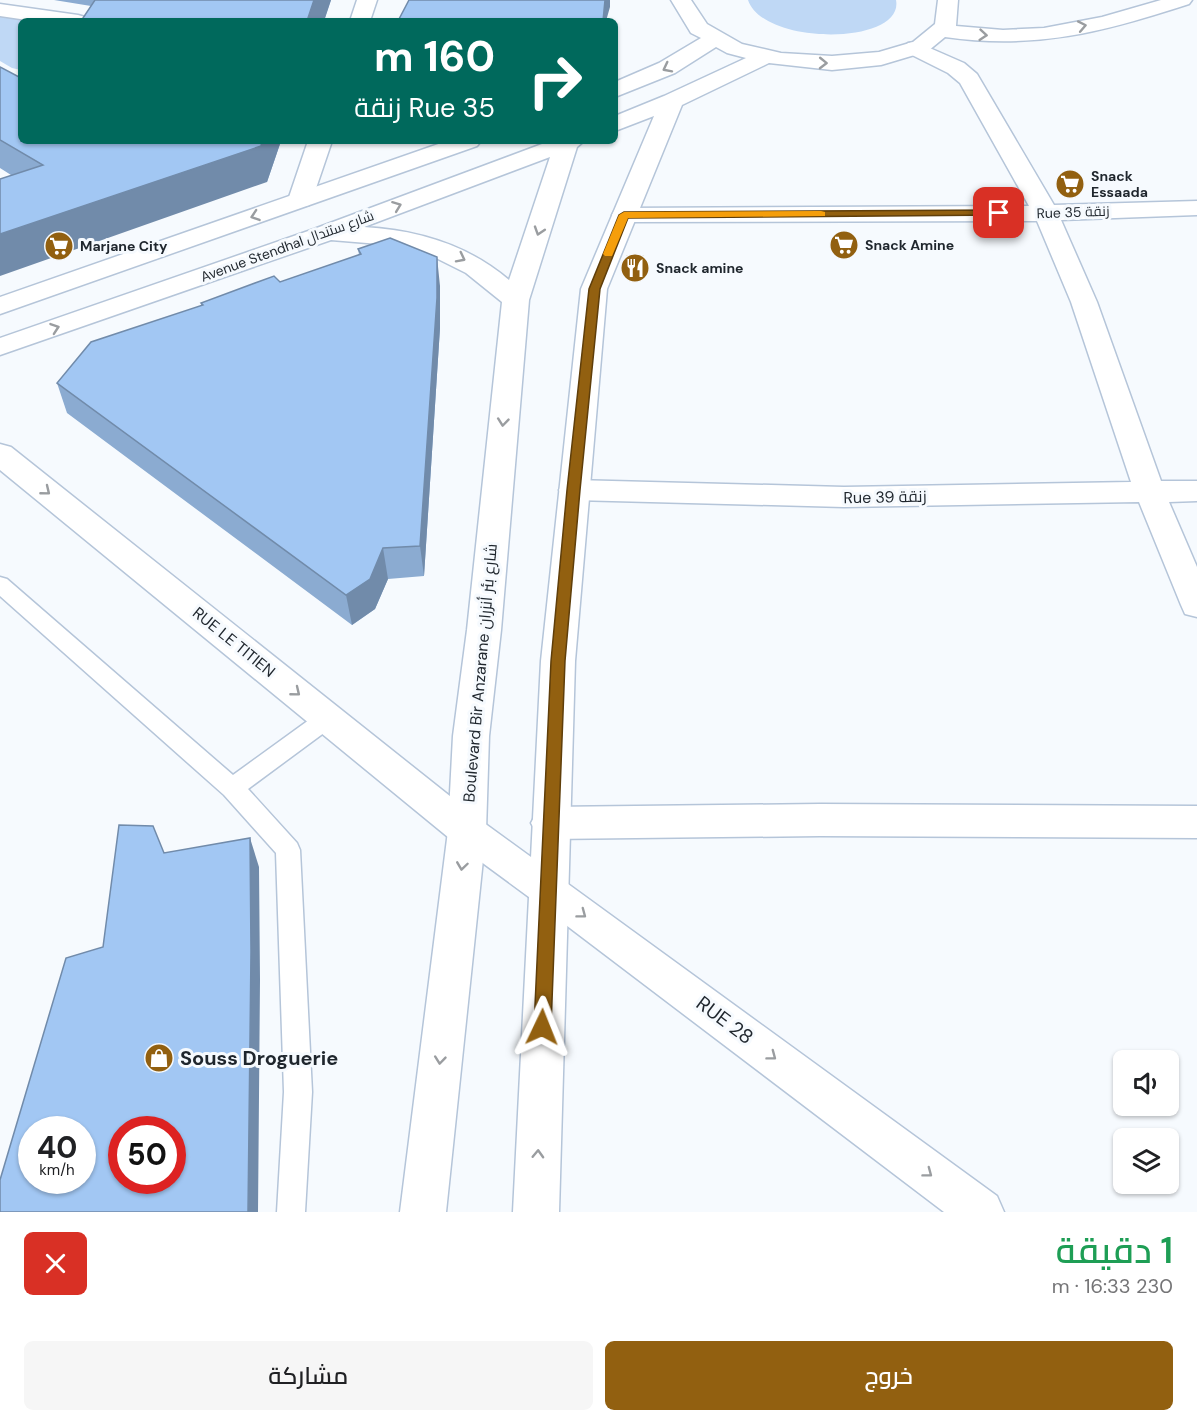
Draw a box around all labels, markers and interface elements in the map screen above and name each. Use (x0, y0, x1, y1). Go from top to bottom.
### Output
one-way arrow (1076, 20, 1086, 33)
one-way arrow (978, 28, 987, 41)
text: 160 m (374, 29, 495, 84)
icon: right (516, 42, 594, 120)
one-way arrow (819, 57, 828, 70)
one-way arrow (663, 61, 673, 72)
text: Rue 35 زنقة (354, 90, 495, 125)
place label: Snack Essaada (1091, 167, 1148, 201)
supermarket icon: Snack Essaada (1054, 168, 1086, 200)
pin (973, 187, 1024, 238)
icon: arrive (982, 196, 1015, 229)
one-way arrow (391, 201, 402, 213)
street label: Rue 35 زنقة (1036, 202, 1110, 222)
street label: Avenue Stendhal شارع ستندال (198, 206, 376, 286)
one-way arrow (250, 209, 261, 222)
one-way arrow (533, 225, 546, 236)
supermarket icon: Snack Amine (828, 229, 860, 261)
supermarket icon: Marjane City (43, 230, 75, 262)
place label: Snack Amine (865, 236, 954, 254)
place label: Marjane City (80, 237, 168, 255)
one-way arrow (455, 251, 466, 262)
restaurant icon: Snack amine (619, 252, 651, 284)
place label: Snack amine (656, 259, 743, 277)
one-way arrow (49, 323, 60, 336)
one-way arrow (498, 417, 510, 426)
one-way arrow (39, 484, 50, 495)
street label: Rue 39 زنقة (843, 486, 927, 508)
street label: Boulevard Bir Anzarane شارع بئر أنزران (458, 543, 503, 803)
street label: RUE LE TITIEN (188, 602, 280, 682)
one-way arrow (289, 685, 300, 696)
one-way arrow (456, 862, 468, 871)
one-way arrow (576, 907, 587, 918)
street label: RUE 28 (691, 990, 759, 1050)
position arrow (510, 995, 574, 1059)
shop icon: Souss Droguerie (143, 1042, 175, 1074)
place label: Souss Droguerie (180, 1045, 338, 1071)
one-way arrow (766, 1049, 777, 1060)
map controls (1113, 1050, 1179, 1194)
button: sound (1113, 1050, 1179, 1116)
one-way arrow (434, 1056, 446, 1065)
speed limit sign: 50 (108, 1116, 186, 1194)
text: 40 (37, 1128, 77, 1167)
button: layers (1113, 1128, 1179, 1194)
one-way arrow (532, 1149, 544, 1158)
text: km/h (39, 1160, 75, 1180)
one-way arrow (922, 1165, 933, 1176)
text: 1 دقيقة (1056, 1227, 1173, 1274)
button: close (24, 1232, 87, 1295)
text: 230 m · 16:33 (1052, 1273, 1173, 1299)
button: مشاركة (24, 1341, 593, 1410)
button: خروج (605, 1341, 1173, 1410)

